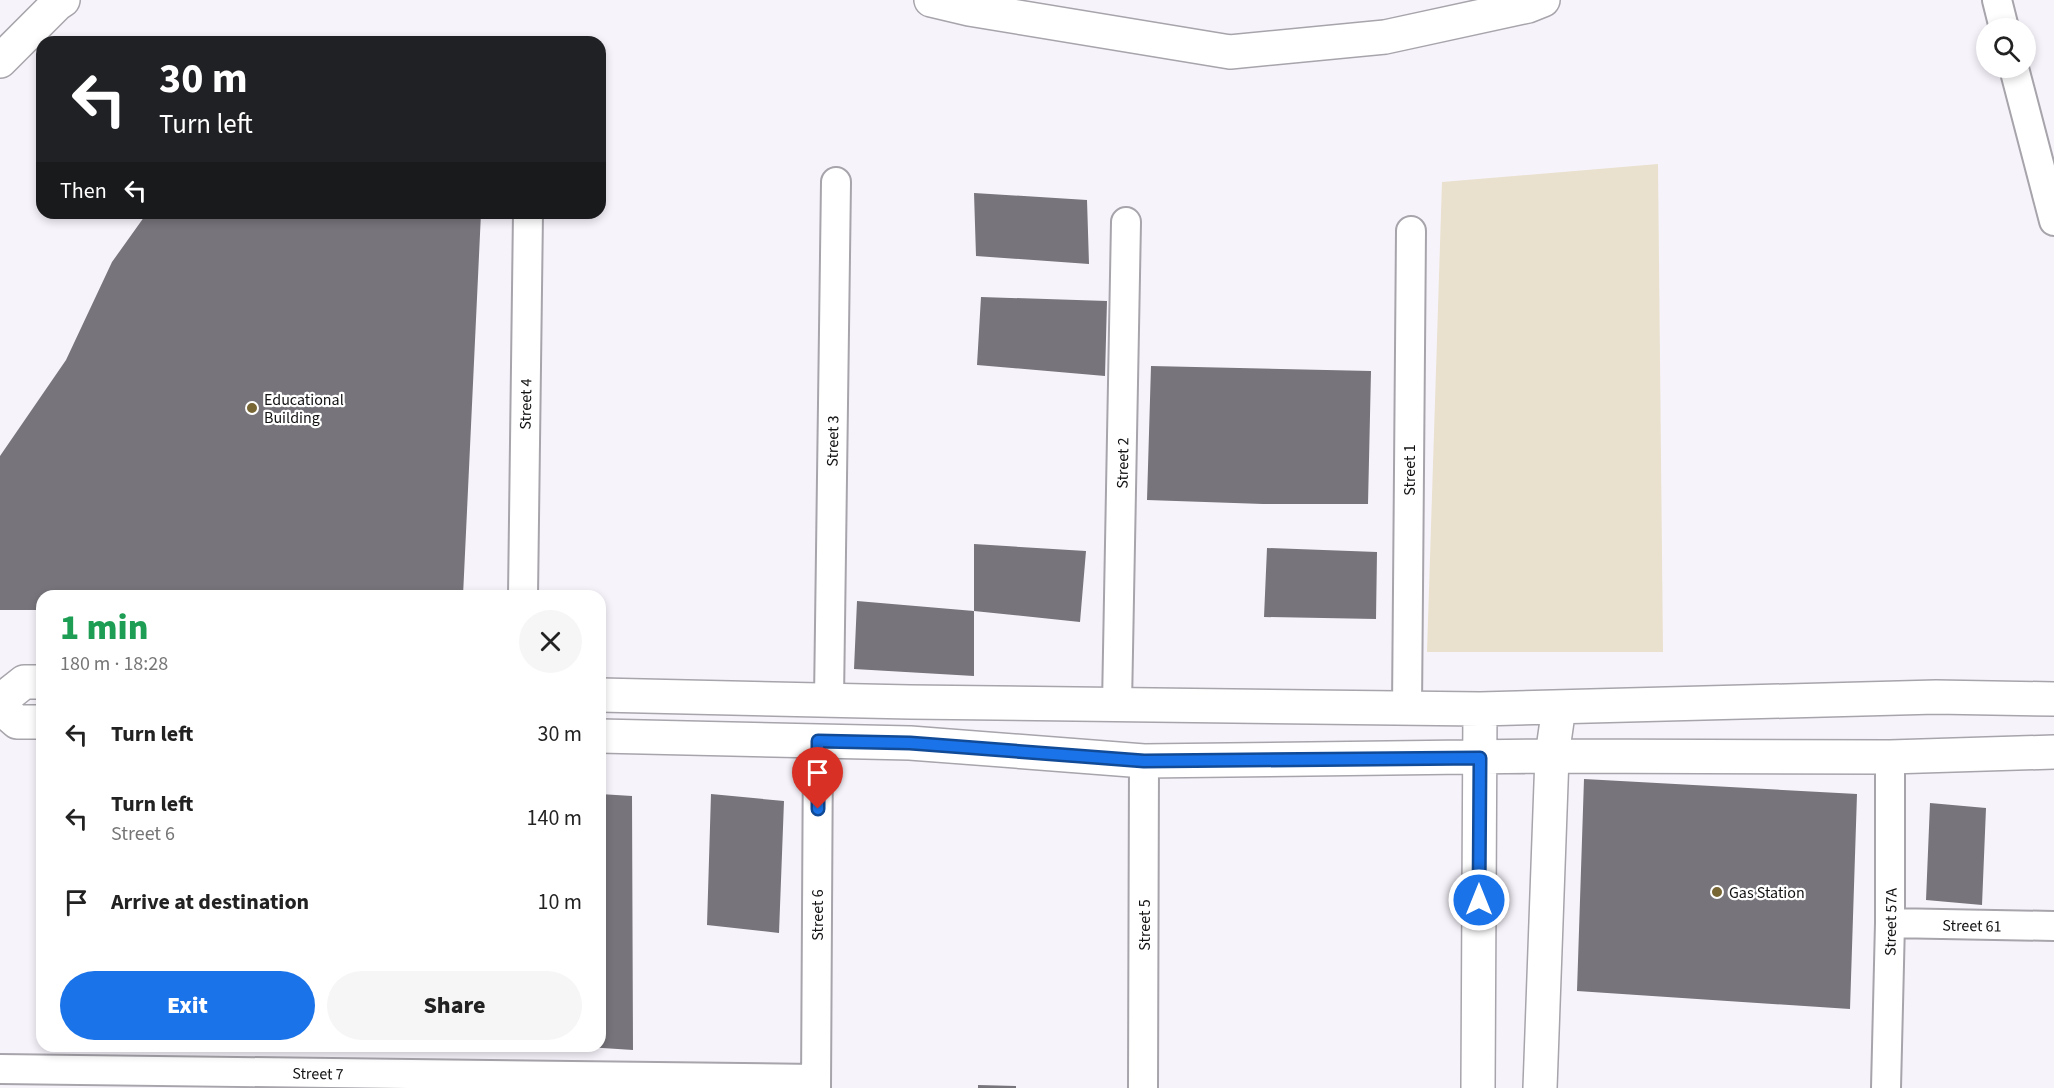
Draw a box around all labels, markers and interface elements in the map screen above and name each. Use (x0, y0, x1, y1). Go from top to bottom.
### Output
map controls (1976, 18, 2036, 78)
button: search (1976, 18, 2036, 78)
text: 30 m (159, 49, 248, 109)
icon: left (60, 60, 138, 138)
text: Turn left (159, 105, 253, 144)
icon: left (119, 174, 152, 207)
text: Then (60, 175, 107, 207)
street label: Street 4 (515, 378, 537, 430)
place label: Educational Building (264, 389, 344, 429)
marker: Educational Building (245, 401, 259, 415)
street label: Street 3 (822, 415, 844, 467)
street label: Street 2 (1112, 437, 1134, 489)
street label: Street 1 (1399, 444, 1421, 496)
text: 1 min (60, 602, 148, 653)
button: close (519, 610, 582, 673)
text: 180 m · 18:28 (60, 650, 168, 678)
icon: left (60, 718, 93, 751)
text: Turn left (111, 718, 193, 750)
text: 30 m (537, 718, 582, 750)
pin (792, 747, 843, 809)
icon: arrive (801, 756, 834, 789)
text: Turn left (111, 788, 193, 820)
icon: left (60, 802, 93, 835)
text: 140 m (527, 802, 582, 834)
text: Street 6 (111, 820, 175, 848)
position arrow (1447, 868, 1511, 932)
place label: Gas Station (1729, 882, 1805, 904)
marker: Gas Station (1710, 885, 1724, 899)
icon: arrive (60, 886, 93, 919)
text: Arrive at destination (111, 886, 309, 918)
text: 10 m (537, 886, 582, 918)
street label: Street 57A (1879, 888, 1903, 956)
street label: Street 6 (807, 889, 829, 941)
street label: Street 5 (1134, 899, 1156, 951)
street label: Street 61 (1942, 914, 2002, 938)
button: Exit (60, 971, 315, 1040)
button: Share (327, 971, 582, 1040)
street label: Street 7 (292, 1063, 344, 1085)

